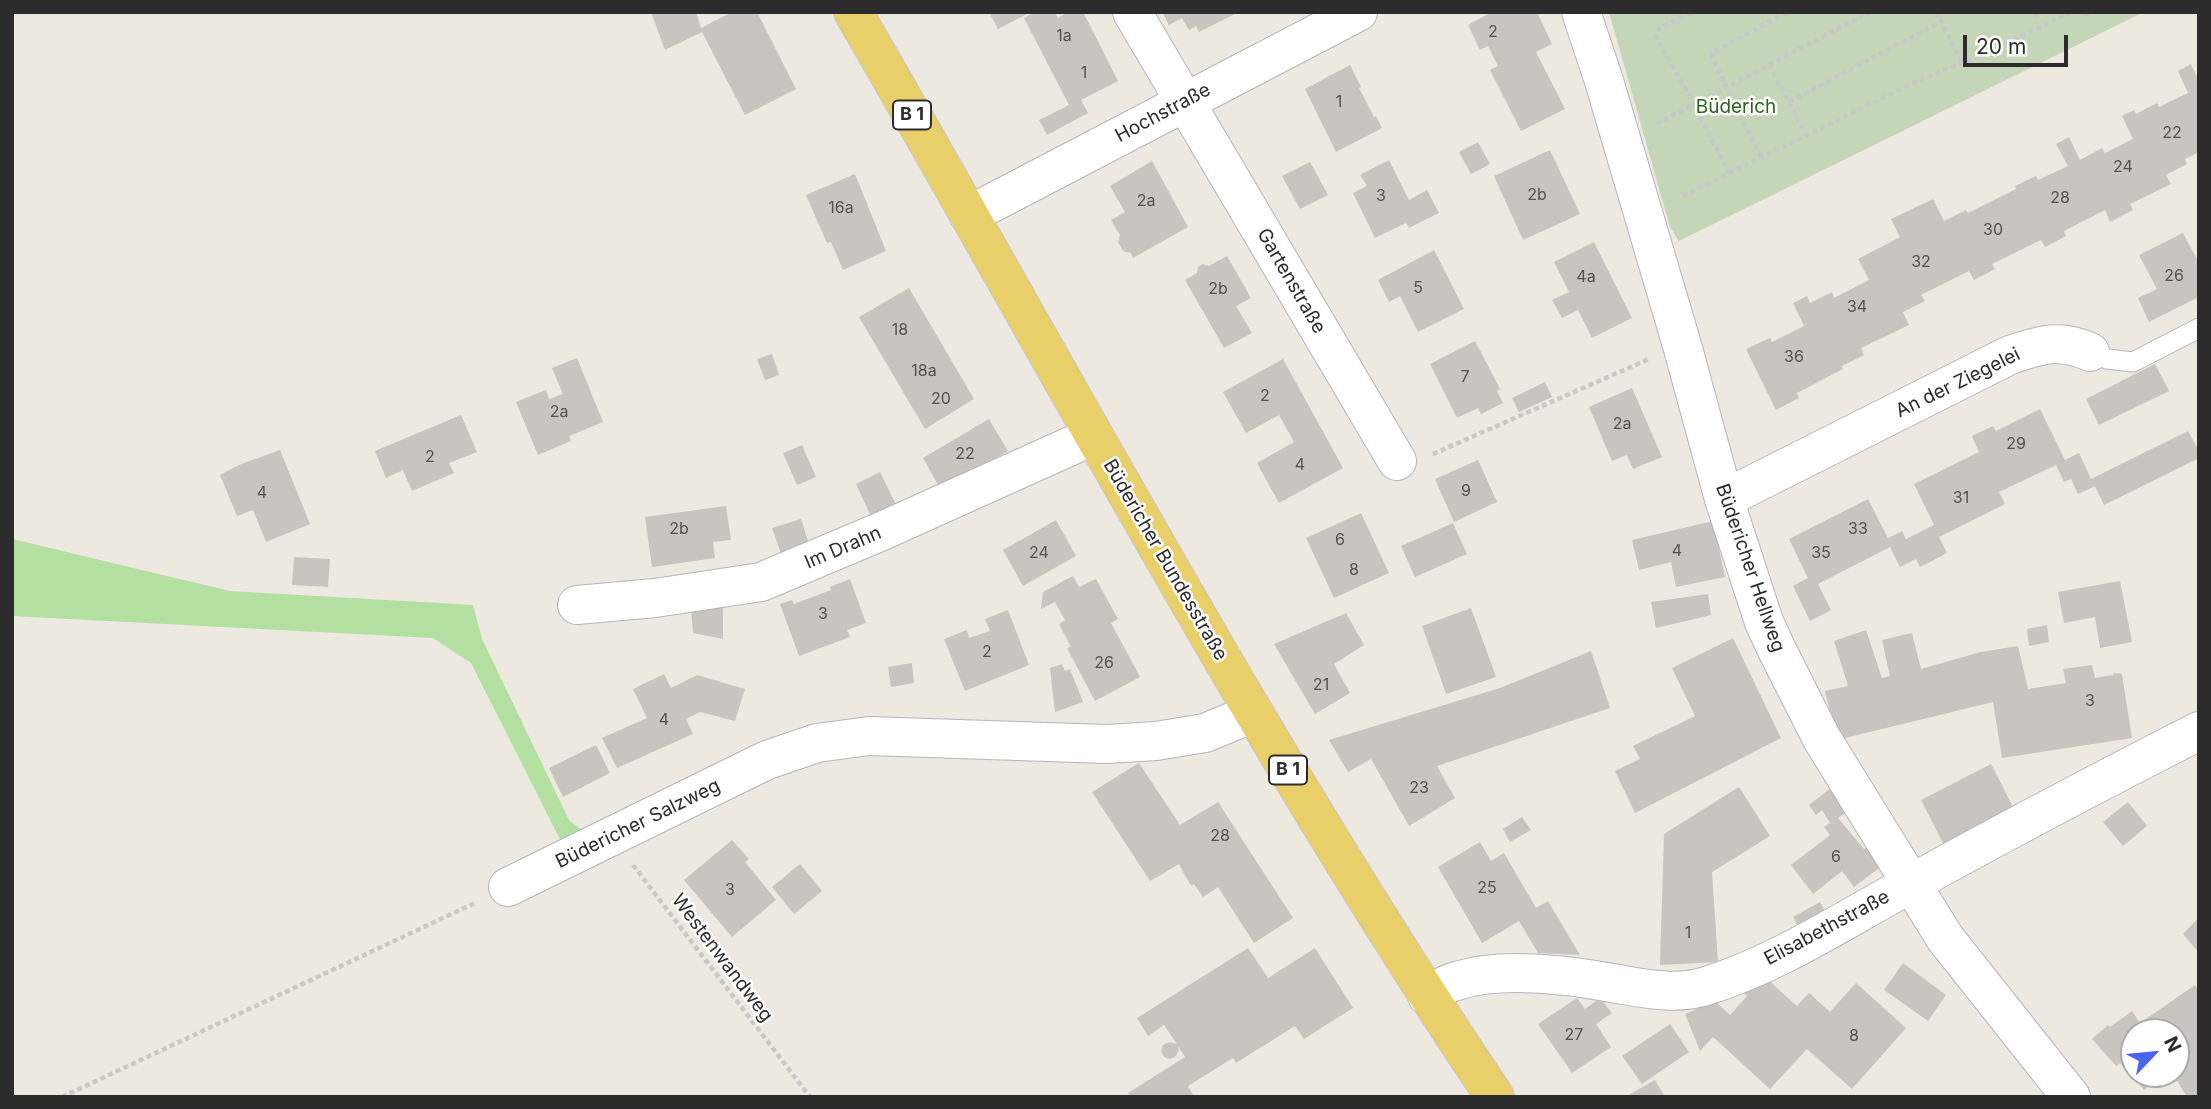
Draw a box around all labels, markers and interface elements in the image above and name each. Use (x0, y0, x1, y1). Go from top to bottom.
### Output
scale bar (1966, 21, 2071, 65)
house number: 2 (1488, 22, 1498, 42)
house number: 1a (1056, 26, 1072, 46)
text: 20 m (1976, 34, 2026, 59)
house number: 1 (1081, 63, 1087, 83)
street label: Hochstraße (1112, 78, 1214, 148)
house number: 1 (1336, 92, 1342, 112)
park label: Büderich (1696, 96, 1776, 118)
road number: B 1 (893, 100, 931, 130)
house number: 22 (2162, 123, 2182, 143)
house number: 24 (2113, 157, 2133, 177)
house number: 2b (1527, 185, 1547, 205)
house number: 3 (1376, 186, 1386, 206)
house number: 28 (2050, 188, 2070, 208)
house number: 2a (1137, 191, 1155, 211)
house number: 16a (828, 198, 854, 218)
house number: 30 (1983, 220, 2003, 240)
street label: Gartenstraße (1252, 224, 1330, 338)
house number: 32 (1911, 252, 1931, 272)
house number: 26 (2164, 266, 2184, 286)
house number: 4a (1576, 267, 1596, 287)
house number: 5 (1413, 278, 1423, 298)
house number: 2b (1208, 279, 1228, 299)
house number: 34 (1847, 297, 1867, 317)
house number: 18 (892, 320, 908, 340)
street label: An der Ziegelei (1892, 343, 2024, 423)
house number: 36 (1784, 347, 1804, 367)
house number: 18a (911, 361, 937, 381)
house number: 7 (1460, 367, 1470, 387)
house number: 2 (1260, 386, 1270, 406)
house number: 20 (931, 389, 951, 409)
house number: 2a (550, 402, 568, 422)
house number: 2a (1613, 414, 1631, 434)
house number: 29 (2006, 434, 2026, 454)
house number: 22 (955, 444, 975, 464)
house number: 2 (425, 447, 435, 467)
street label: Büdericher Bundesstraße (1098, 455, 1232, 665)
house number: 4 (1295, 455, 1305, 475)
house number: 9 (1461, 481, 1471, 501)
street label: Büdericher Hellweg (1711, 481, 1789, 655)
house number: 4 (257, 483, 267, 503)
house number: 31 (1953, 488, 1969, 508)
house number: 2b (669, 519, 689, 539)
house number: 33 (1848, 519, 1868, 539)
street label: Im Drahn (801, 522, 885, 574)
house number: 6 (1335, 530, 1345, 550)
house number: 4 (1672, 541, 1682, 561)
house number: 24 (1029, 543, 1049, 563)
house number: 35 (1811, 543, 1831, 563)
house number: 8 (1349, 560, 1359, 580)
house number: 3 (818, 604, 828, 624)
house number: 2 (982, 642, 992, 662)
house number: 26 (1094, 653, 1114, 673)
house number: 21 (1313, 675, 1329, 695)
house number: 3 (2085, 691, 2095, 711)
house number: 4 (659, 710, 669, 730)
road number: B 1 (1269, 756, 1307, 784)
street label: Büdericher Salzweg (552, 774, 724, 874)
house number: 23 (1409, 778, 1429, 798)
house number: 28 (1210, 826, 1230, 846)
house number: 6 (1831, 847, 1841, 867)
house number: 25 (1477, 878, 1497, 898)
house number: 3 (725, 880, 735, 900)
street label: Elisabethstraße (1761, 885, 1893, 971)
street label: Westenwandweg (666, 890, 778, 1026)
house number: 1 (1685, 923, 1691, 943)
north arrow (2120, 1018, 2190, 1088)
house number: 27 (1565, 1025, 1583, 1045)
house number: 8 (1849, 1026, 1859, 1046)
text: N (2159, 1033, 2186, 1056)

